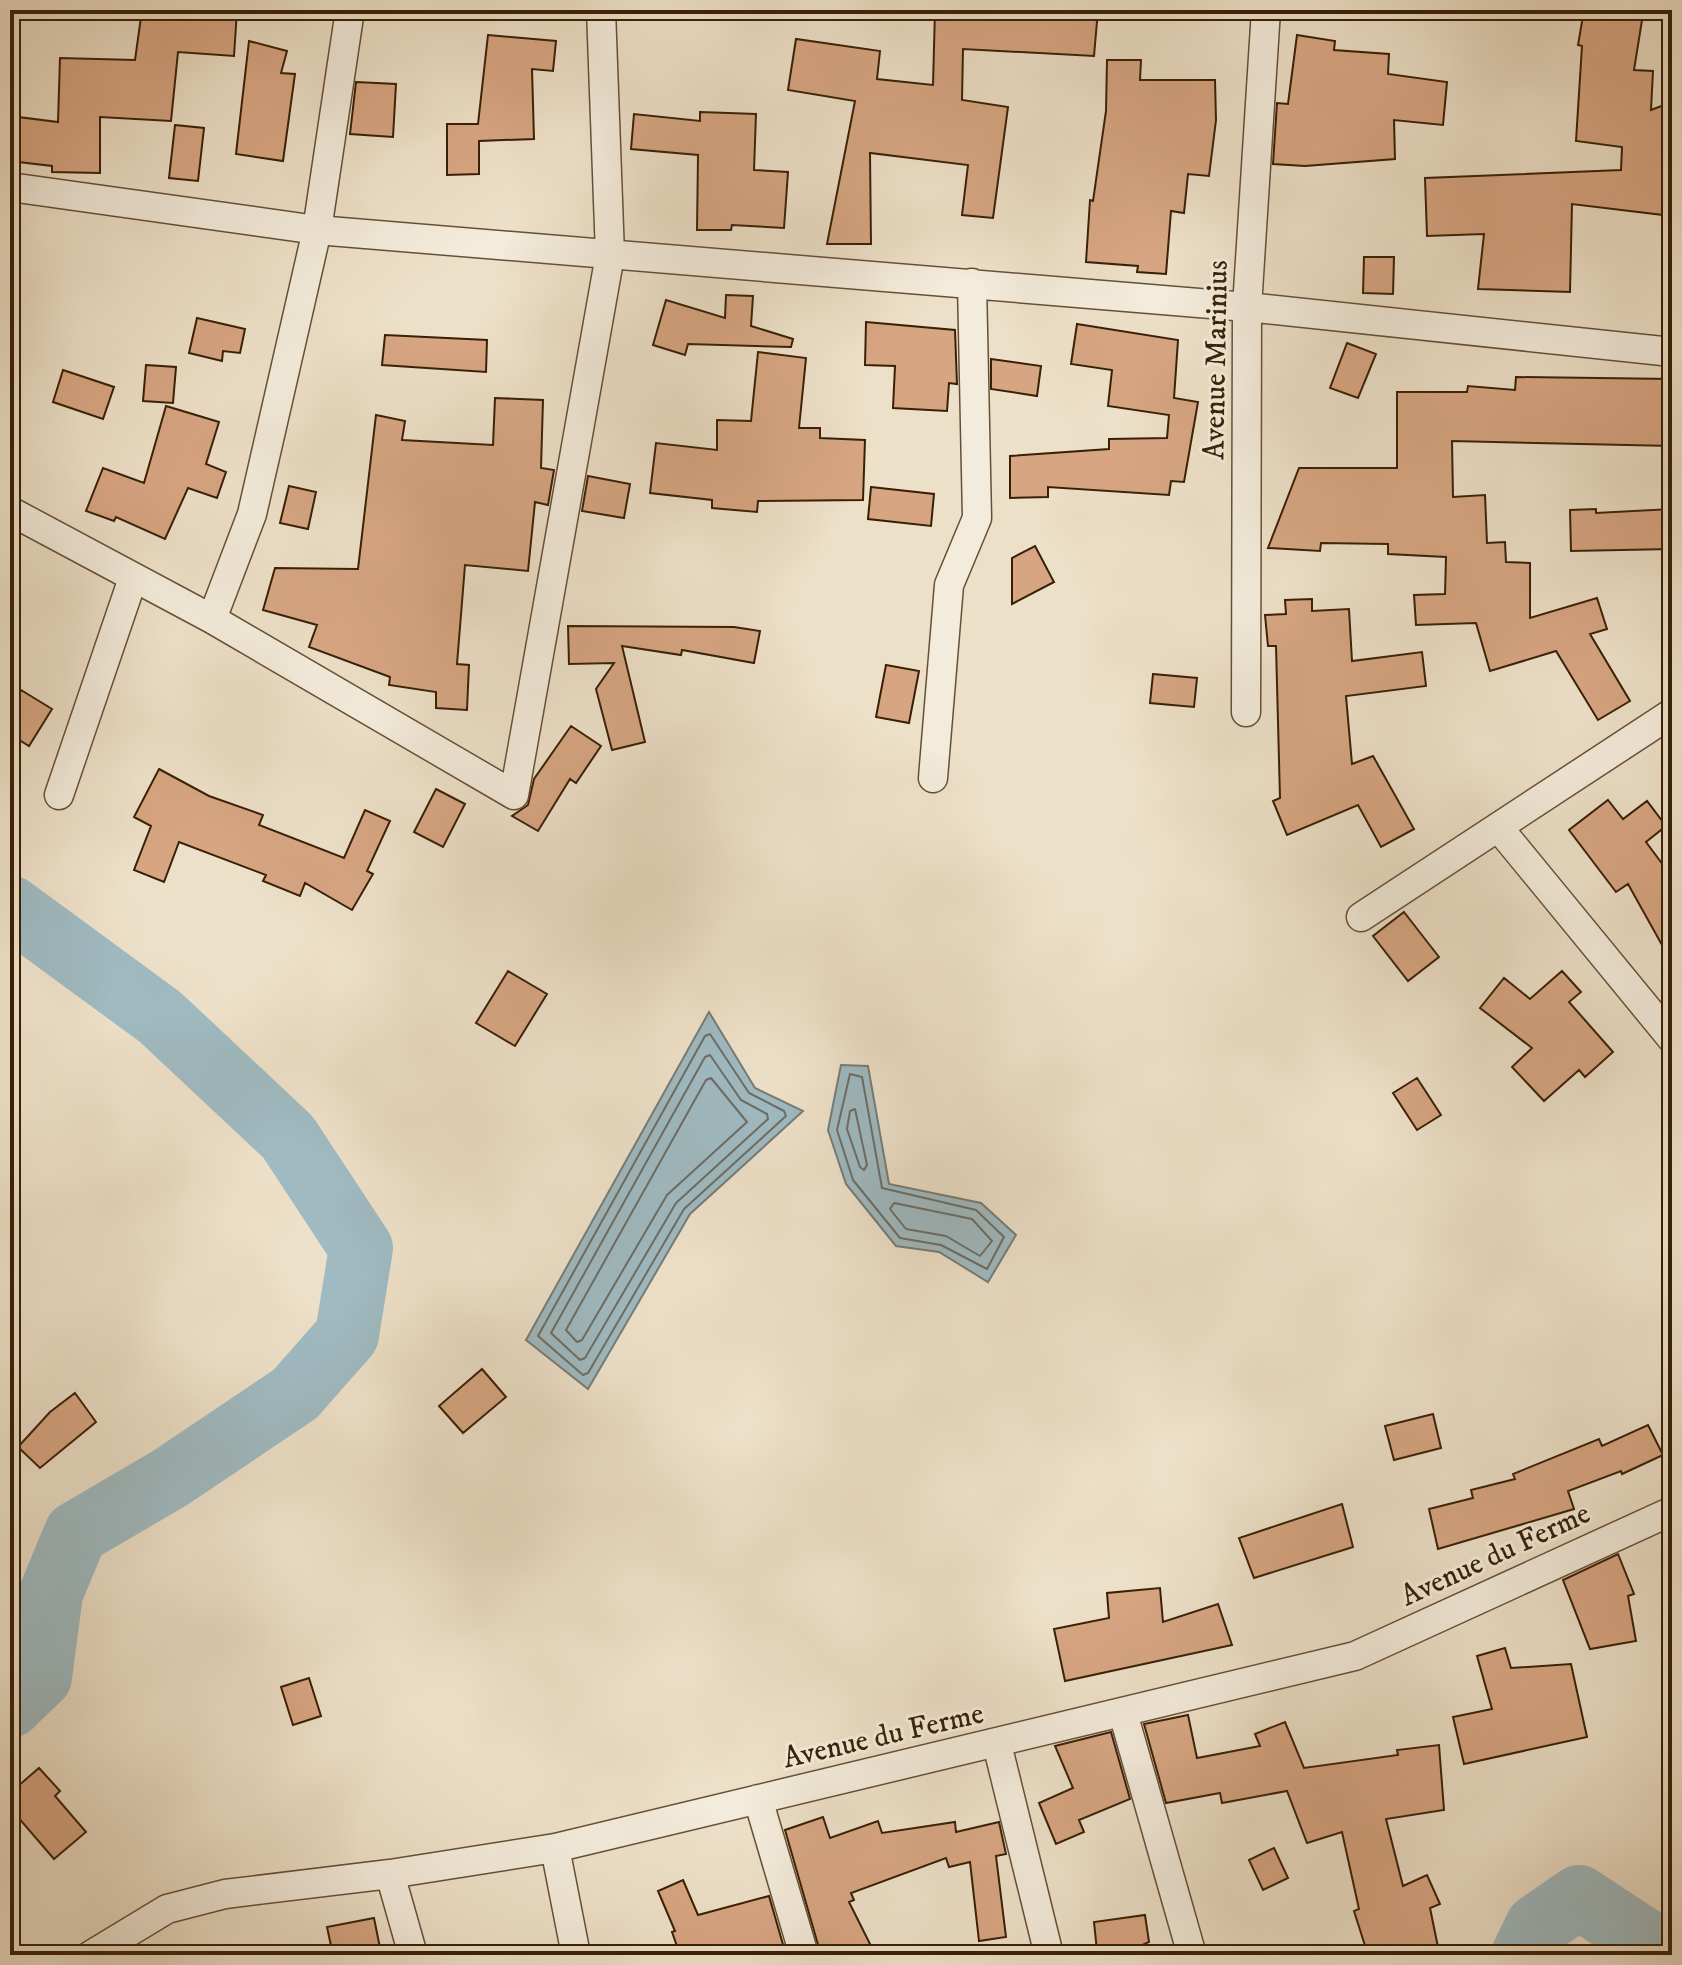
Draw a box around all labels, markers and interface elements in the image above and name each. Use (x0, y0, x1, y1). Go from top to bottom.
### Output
street label: Avenue Marinius (1196, 260, 1237, 460)
street label: Avenue du Ferme (1395, 1495, 1596, 1615)
street label: Avenue du Ferme (779, 1695, 987, 1778)

